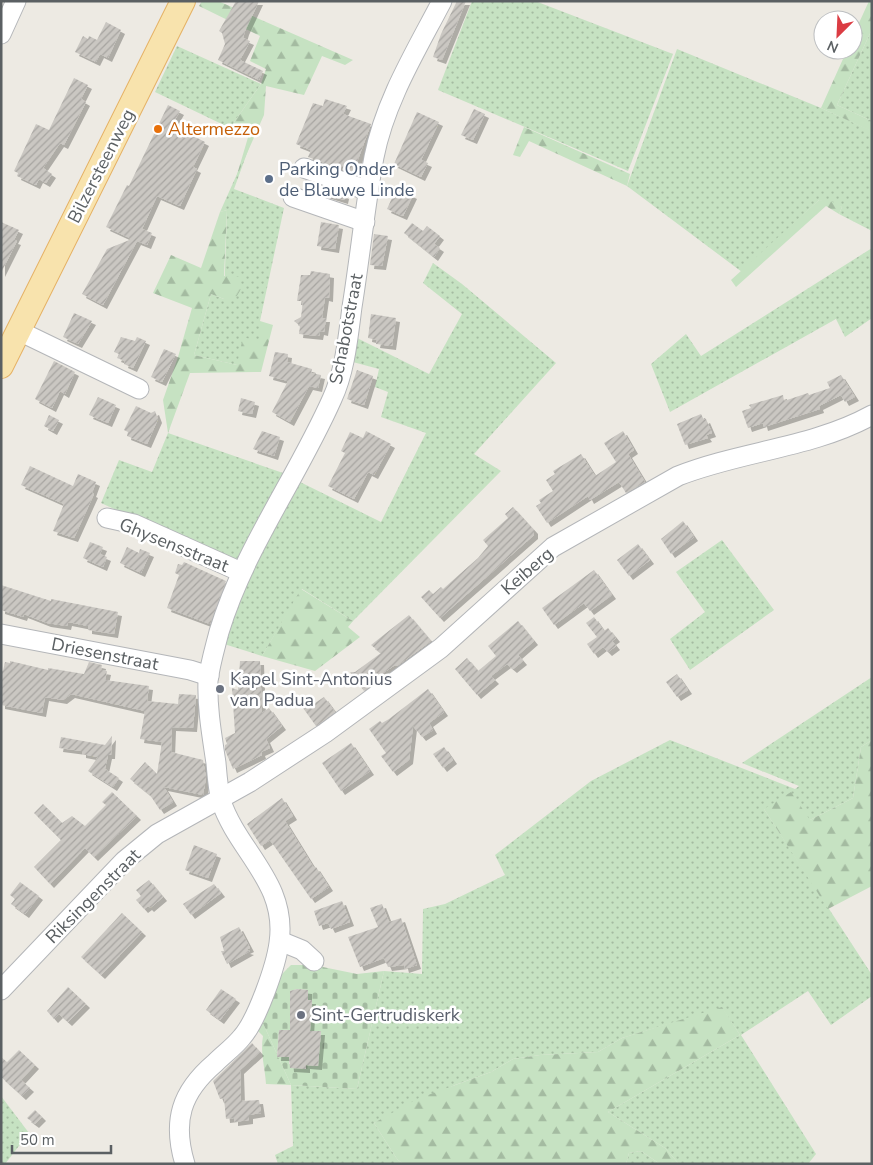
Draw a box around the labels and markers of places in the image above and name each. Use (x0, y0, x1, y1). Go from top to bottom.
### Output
place label: Altermezzo (168, 117, 260, 141)
marker: Altermezzo (152, 123, 164, 135)
place label: Parking Onder de Blauwe Linde (279, 157, 414, 202)
marker: Parking Onder de Blauwe Linde (263, 173, 275, 185)
place label: Kapel Sint-Antonius van Padua (230, 667, 392, 712)
marker: Kapel Sint-Antonius van Padua (214, 683, 226, 695)
place label: Sint-Gertrudiskerk (311, 1003, 461, 1027)
marker: Sint-Gertrudiskerk (295, 1009, 307, 1021)

